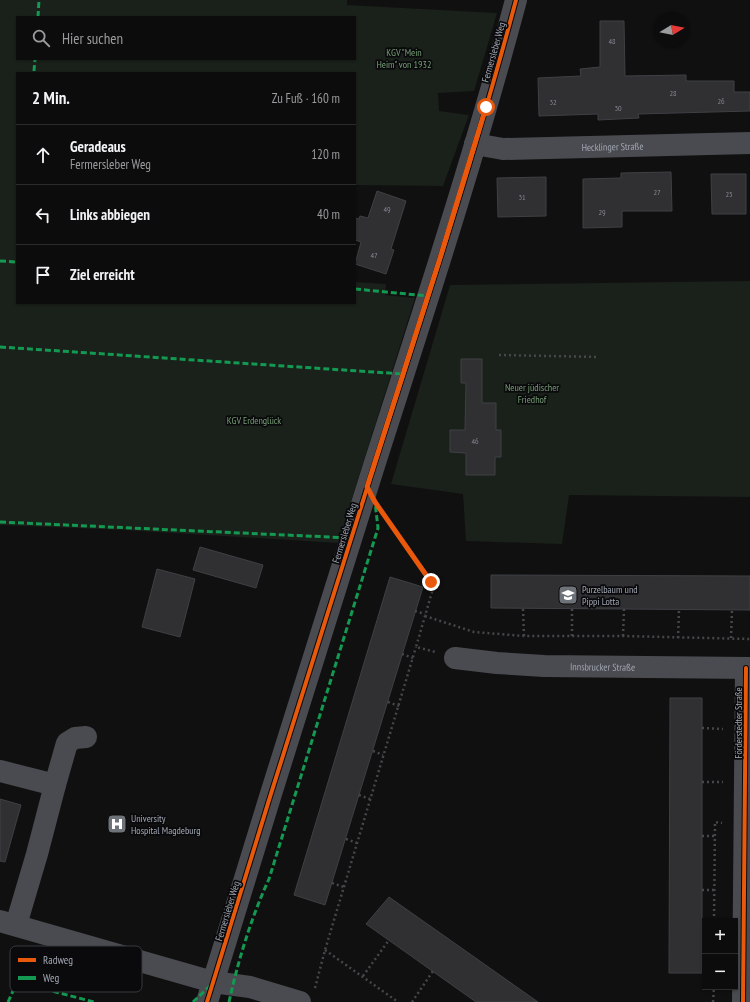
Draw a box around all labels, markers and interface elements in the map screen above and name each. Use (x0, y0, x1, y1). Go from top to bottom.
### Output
north arrow (654, 12, 690, 48)
search box (16, 16, 356, 60)
street label: Fermersleber Weg (479, 20, 508, 84)
icon: search (30, 27, 52, 49)
text: Hier suchen (62, 29, 123, 48)
house number: 48 (608, 36, 616, 46)
park label: KGV "Mein Heim" von 1932 (376, 46, 432, 71)
text: 2 Min. (32, 87, 70, 109)
house number: 28 (669, 88, 677, 98)
text: Zu Fuß · 160 m (272, 90, 340, 107)
house number: 26 (717, 96, 725, 106)
house number: 32 (549, 97, 557, 107)
route start (477, 98, 495, 116)
house number: 30 (614, 103, 622, 113)
text: Geradeaus (70, 137, 126, 156)
street label: Hecklinger Straße (581, 140, 644, 154)
icon: ahead (32, 144, 54, 166)
text: 120 m (311, 146, 340, 163)
text: Fermersleber Weg (70, 156, 151, 173)
house number: 27 (653, 187, 661, 197)
house number: 25 (725, 189, 733, 199)
house number: 31 (518, 192, 526, 202)
icon: left (32, 204, 54, 226)
house number: 49 (383, 204, 391, 214)
text: Links abbiegen (70, 205, 150, 224)
text: 40 m (317, 206, 340, 223)
house number: 29 (598, 207, 606, 217)
house number: 47 (370, 250, 378, 260)
icon: arrive (32, 264, 54, 286)
text: Ziel erreicht (70, 265, 135, 284)
park label: Neuer jüdischer Friedhof (505, 381, 559, 406)
park label: KGV Erdenglück (227, 414, 281, 427)
house number: 46 (471, 436, 479, 446)
street label: Fermersleber Weg (329, 502, 360, 565)
route end (422, 573, 440, 591)
place label: Purzelbaum und Pippi Lotta (582, 583, 638, 608)
school or university icon: Purzelbaum und Pippi Lotta (557, 584, 579, 606)
street label: Innsbrucker Straße (570, 660, 635, 674)
street label: Förderstedter Straße (732, 687, 745, 759)
place label: University Hospital Magdeburg (131, 812, 201, 837)
hospital icon: University Hospital Magdeburg (106, 813, 128, 835)
street label: Fermersleber Weg (212, 880, 243, 943)
map controls (702, 918, 738, 990)
button: + (702, 918, 738, 954)
legend (10, 946, 142, 992)
text: Radweg (43, 953, 73, 967)
button: − (702, 954, 738, 990)
text: Weg (43, 971, 59, 985)

